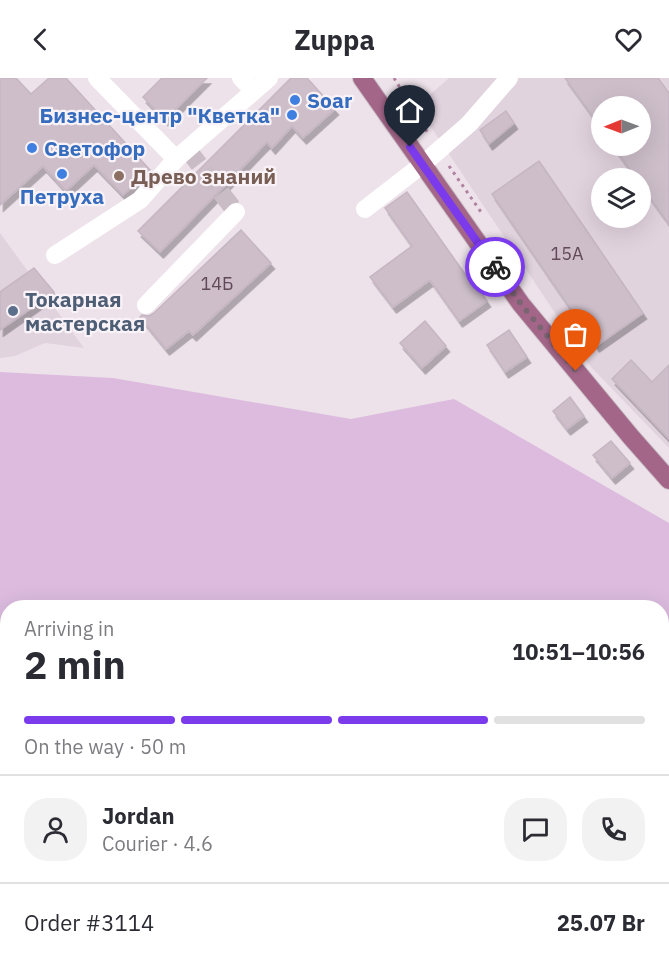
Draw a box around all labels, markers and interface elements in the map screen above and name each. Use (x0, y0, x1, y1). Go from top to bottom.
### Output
text: Zuppa (294, 22, 375, 57)
icon: back (24, 23, 57, 56)
icon: heart (612, 23, 645, 56)
pin (384, 85, 435, 147)
place label: Soar (307, 86, 353, 114)
marker: Soar (288, 93, 302, 107)
icon: home (393, 94, 426, 127)
north arrow (591, 96, 651, 156)
map controls (591, 96, 651, 228)
place label: Бизнес-центр "Кветка" (39, 101, 280, 129)
marker: Бизнес-центр "Кветка" (285, 108, 299, 122)
place label: Светофор (44, 134, 145, 162)
marker: Светофор (25, 141, 39, 155)
place label: Древо знаний (131, 162, 276, 190)
marker: Петруха (55, 167, 69, 181)
button: layers (591, 168, 651, 228)
marker: Древо знаний (112, 169, 126, 183)
place label: Петруха (20, 182, 104, 210)
courier (465, 237, 525, 297)
house number: 15А (550, 242, 584, 265)
icon: bike (479, 251, 512, 284)
house number: 14Б (200, 272, 234, 295)
place label: Токарная мастерская (25, 285, 145, 337)
marker: Токарная мастерская (6, 304, 20, 318)
pin (550, 309, 601, 371)
icon: bag (559, 318, 592, 351)
text: Arriving in (24, 615, 114, 642)
text: 10:51–10:56 (512, 637, 645, 666)
text: 2 min (24, 639, 126, 690)
text: On the way · 50 m (24, 733, 186, 760)
button: person (24, 798, 87, 861)
button: chat (504, 798, 567, 861)
button: phone (582, 798, 645, 861)
text: Jordan (102, 801, 175, 830)
text: Courier · 4.6 (102, 830, 213, 857)
text: Order #3114 (24, 908, 154, 937)
text: 25.07 Br (557, 908, 645, 937)

